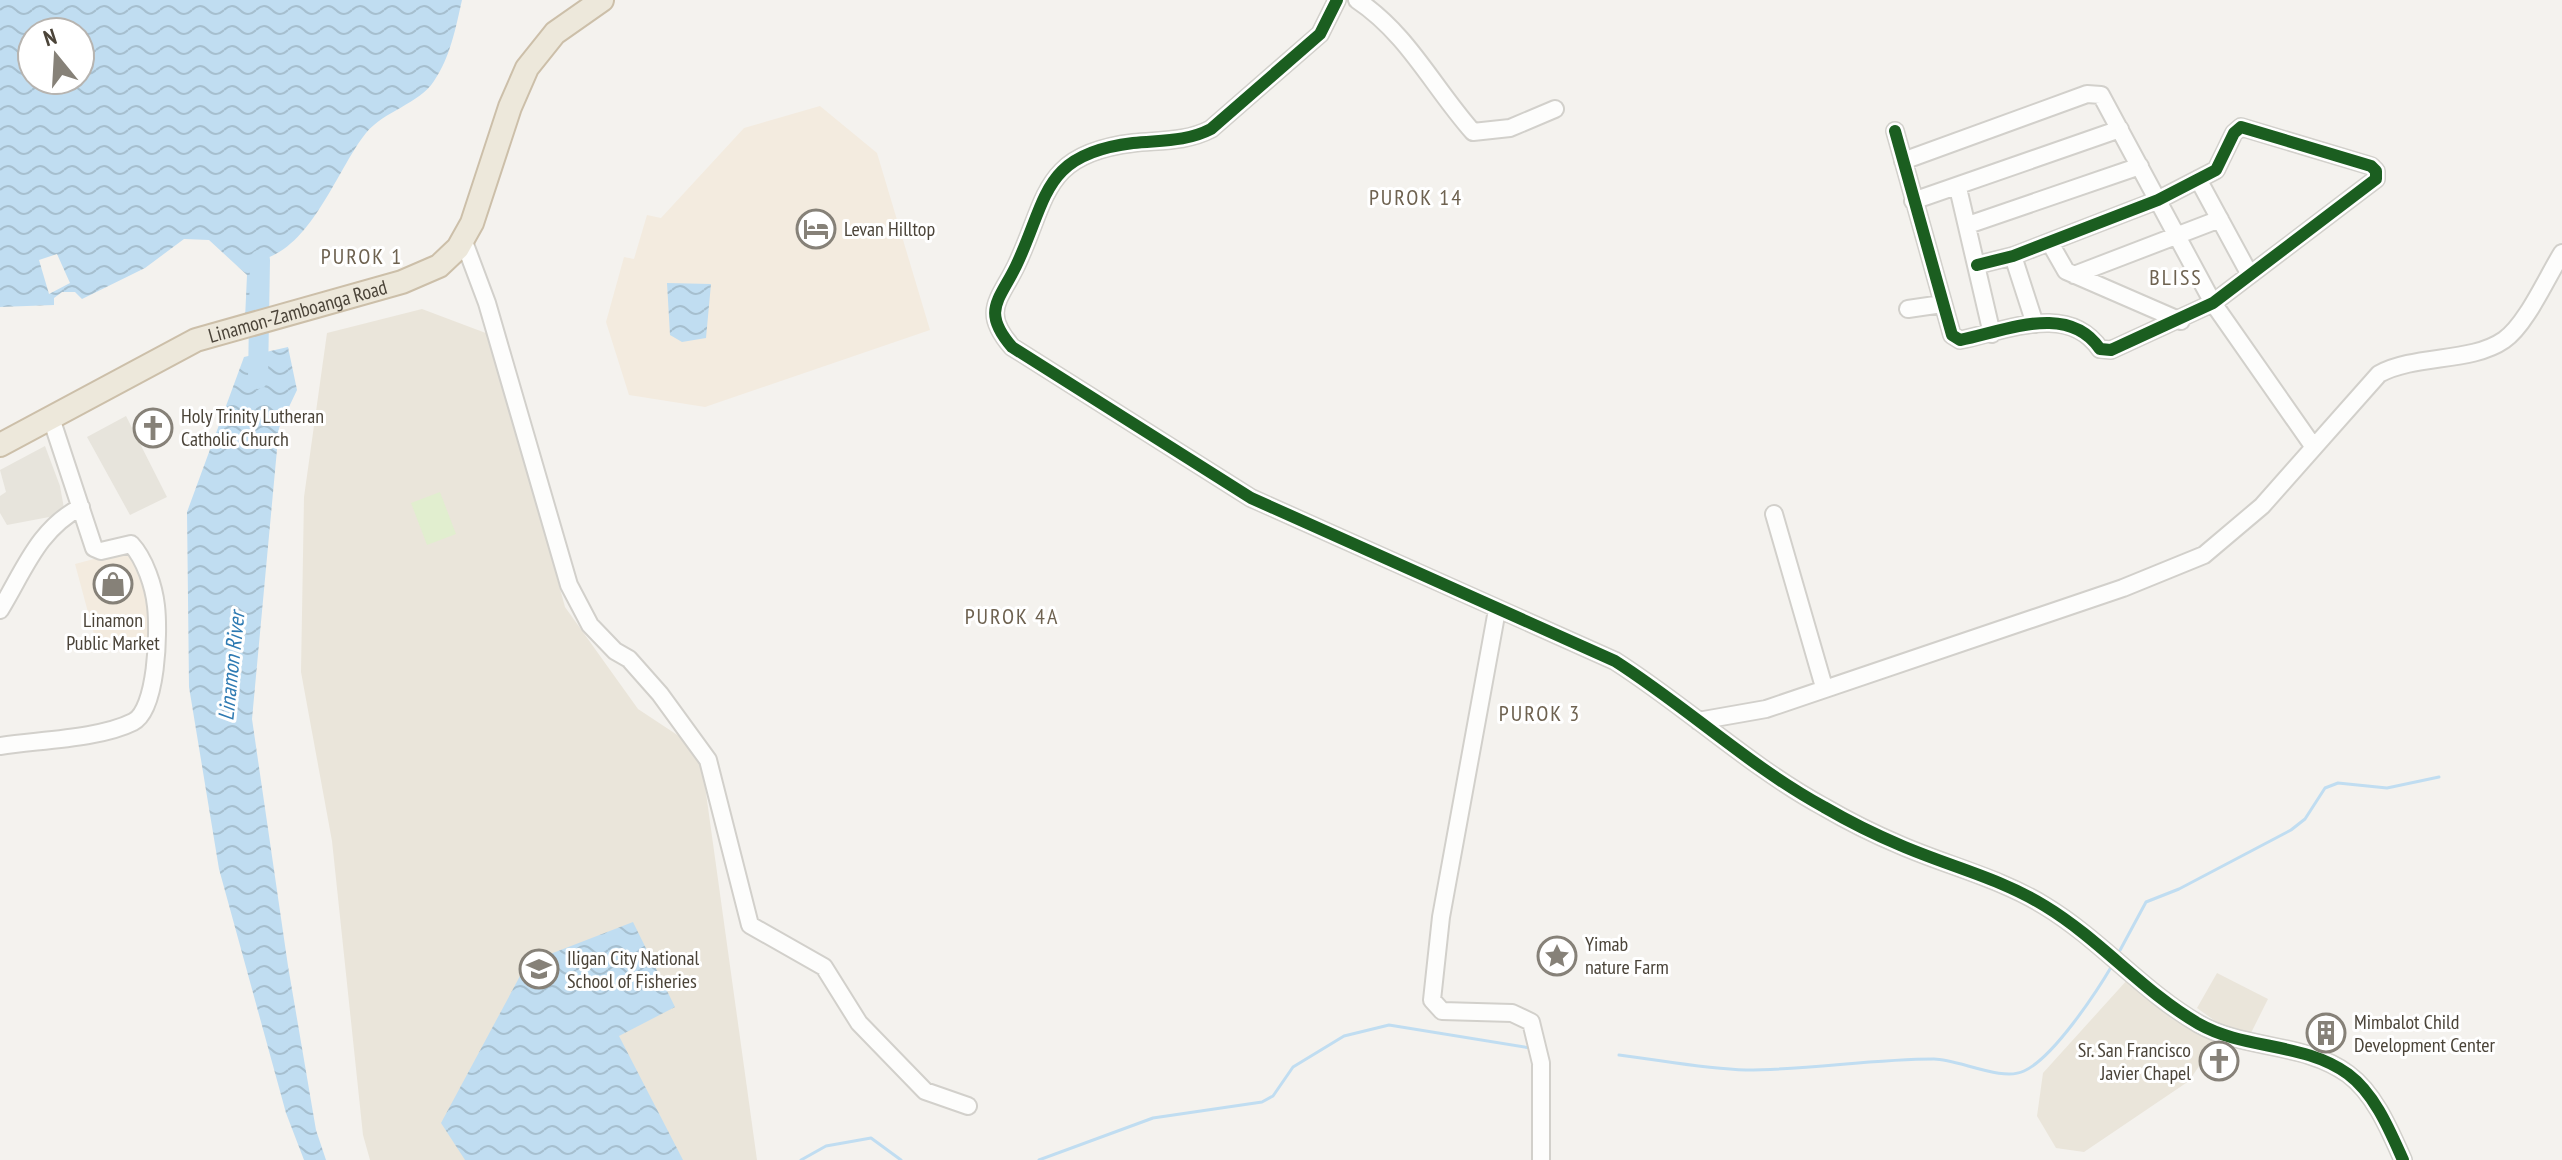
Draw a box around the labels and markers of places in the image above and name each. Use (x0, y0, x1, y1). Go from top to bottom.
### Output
hotel icon: Levan Hilltop (795, 208, 837, 250)
place label: Levan Hilltop (844, 216, 935, 242)
place label: Holy Trinity Lutheran Catholic Church (181, 403, 324, 452)
church icon: Holy Trinity Lutheran Catholic Church (132, 407, 174, 449)
shop icon: Linamon Public Market (92, 563, 134, 605)
place label: Linamon Public Market (66, 607, 160, 656)
place label: Yimab nature Farm (1585, 931, 1669, 980)
place icon: Yimab nature Farm (1536, 935, 1578, 977)
place label: Iligan City National School of Fisheries (567, 945, 699, 994)
school or university icon: Iligan City National School of Fisheries (518, 948, 560, 990)
place label: Mimbalot Child Development Center (2354, 1009, 2495, 1058)
building icon: Mimbalot Child Development Center (2305, 1012, 2347, 1054)
place label: Sr. San Francisco Javier Chapel (2078, 1037, 2191, 1086)
church icon: Sr. San Francisco Javier Chapel (2198, 1040, 2240, 1082)

